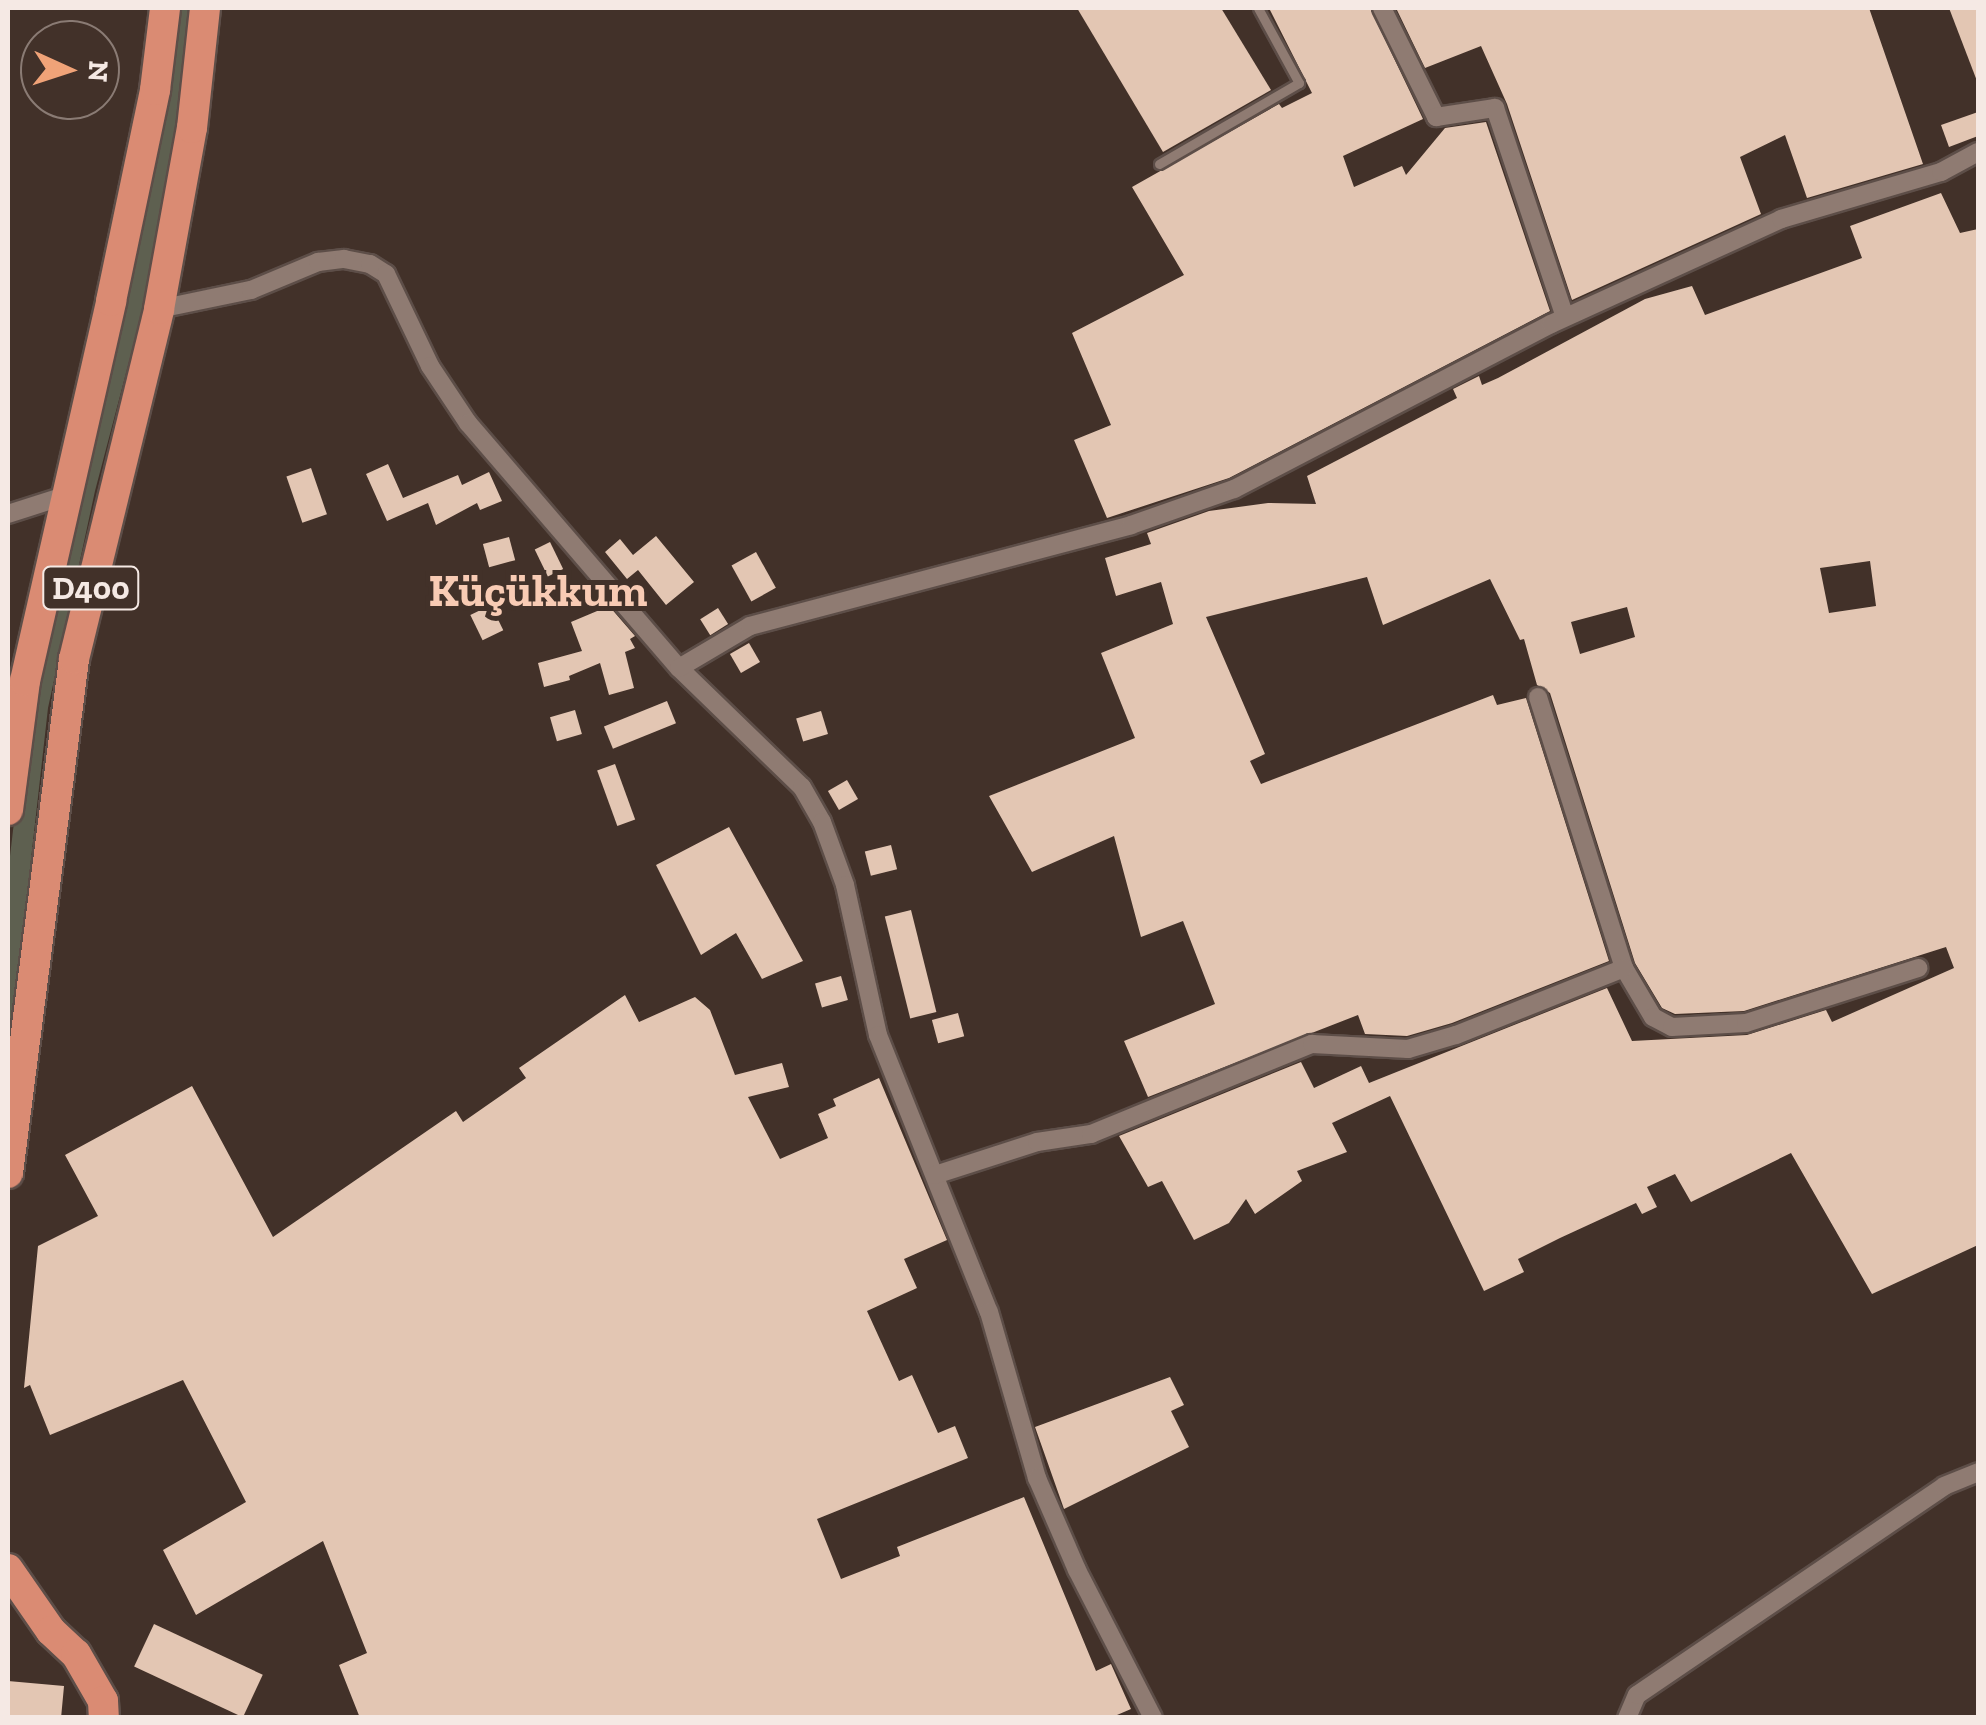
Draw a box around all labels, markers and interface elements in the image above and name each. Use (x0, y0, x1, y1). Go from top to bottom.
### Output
north arrow (20, 20, 120, 120)
text: N (81, 60, 115, 83)
road number: D400 (41, 561, 141, 615)
district label: Küçükkum (428, 565, 648, 619)

